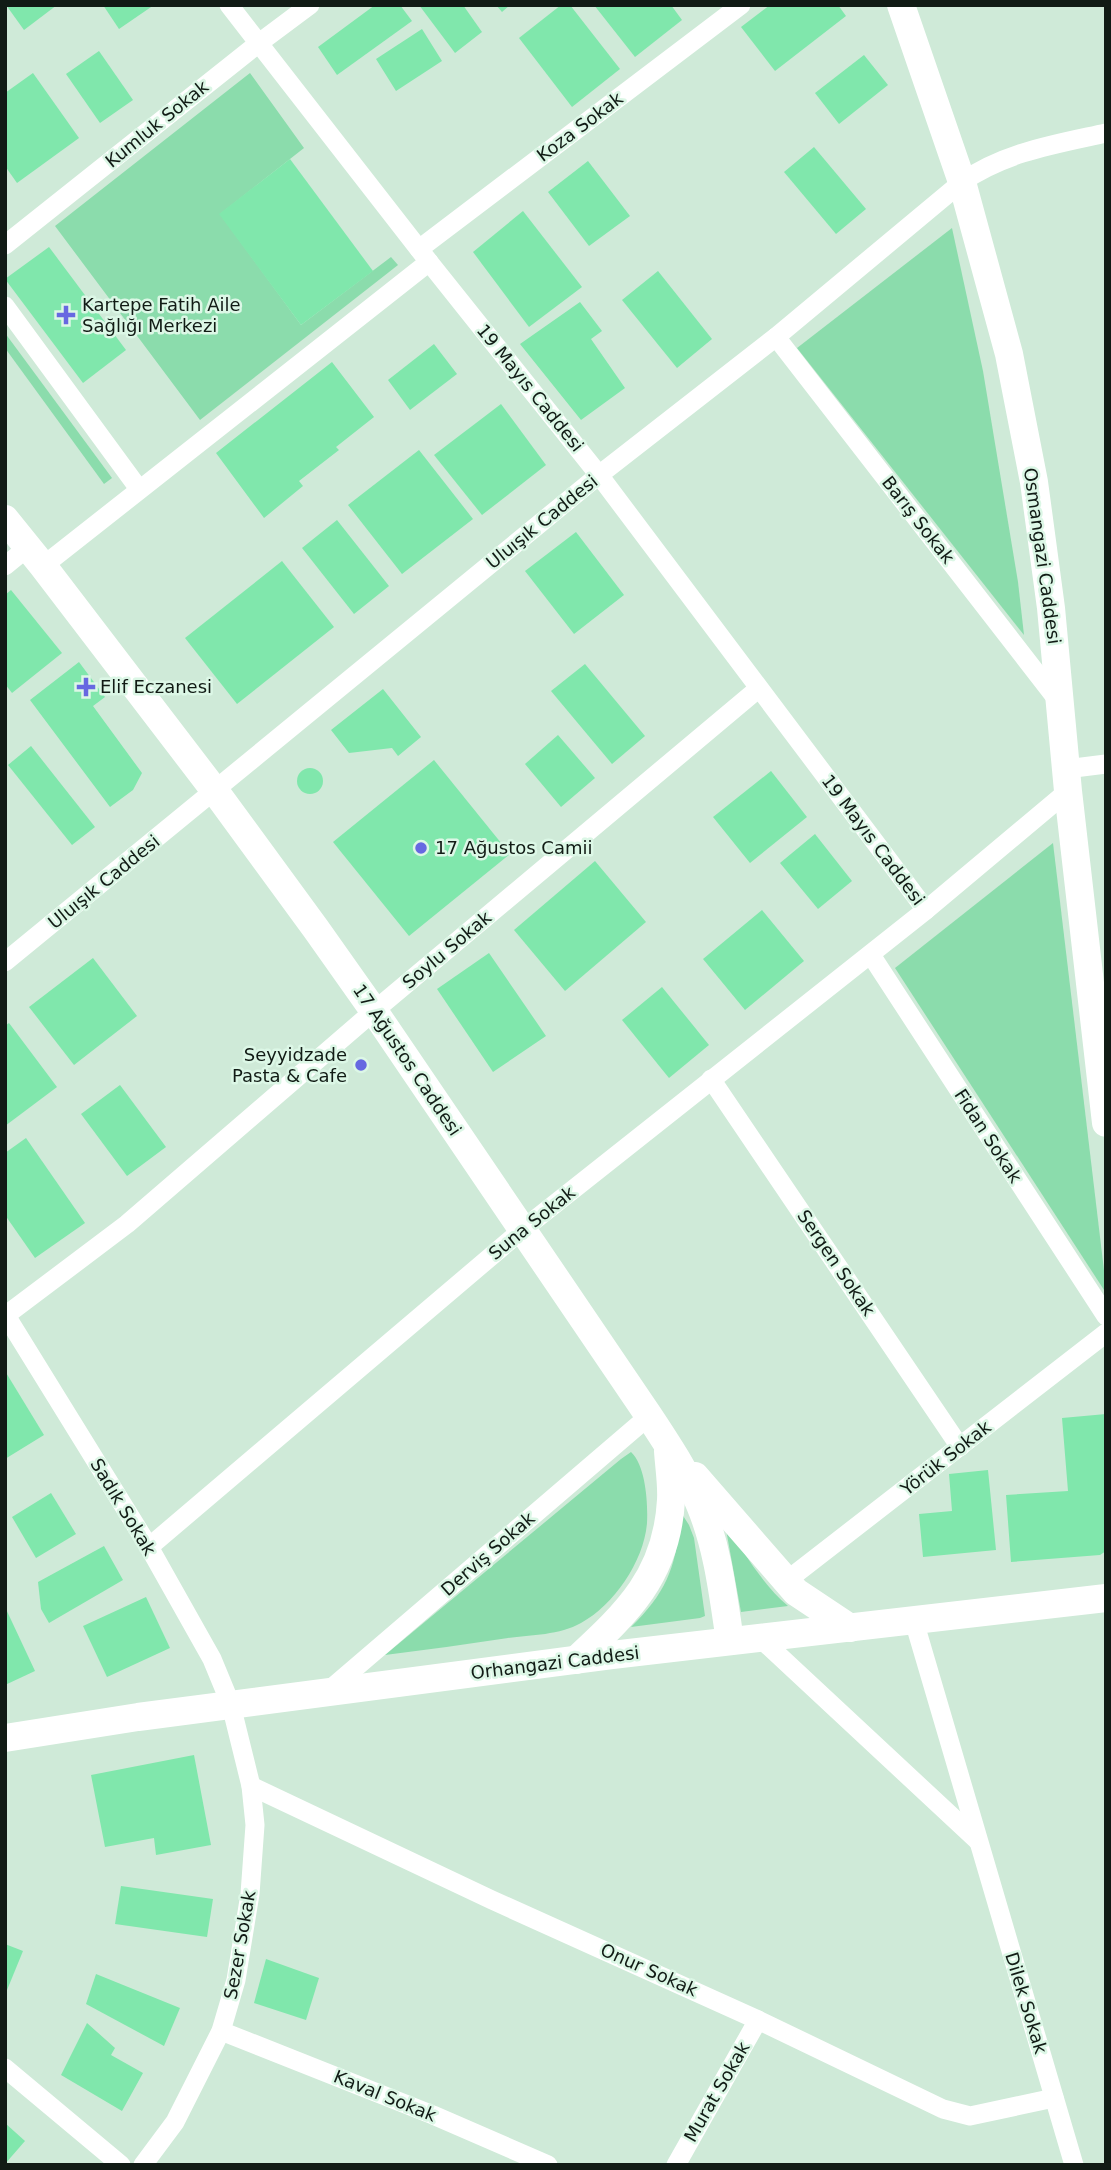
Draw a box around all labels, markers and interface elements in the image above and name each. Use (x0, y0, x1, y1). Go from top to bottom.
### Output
street label: Kumluk Sokak (101, 75, 213, 172)
street label: Koza Sokak (533, 87, 627, 166)
place label: Kartepe Fatih Aile Sağlığı Merkezi (82, 294, 241, 336)
marker: Kartepe Fatih Aile Sağlığı Merkezi (56, 305, 76, 325)
street label: 19 Mayıs Caddesi (473, 320, 588, 456)
street label: Osmangazi Caddesi (1020, 466, 1065, 646)
street label: Uluışık Caddesi (482, 470, 602, 573)
street label: Barış Sokak (878, 472, 959, 568)
place label: Elif Eczanesi (100, 676, 212, 697)
marker: Elif Eczanesi (78, 679, 94, 695)
street label: 19 Mayıs Caddesi (818, 770, 929, 909)
street label: Uluışık Caddesi (44, 830, 164, 933)
place label: 17 Ağustos Camii (435, 837, 592, 858)
marker: 17 Ağustos Camii (413, 840, 429, 856)
street label: Soylu Sokak (398, 906, 496, 993)
street label: 17 Ağustos Caddesi (349, 980, 466, 1139)
place label: Seyyidzade Pasta & Cafe (232, 1044, 347, 1086)
marker: Seyyidzade Pasta & Cafe (353, 1057, 369, 1073)
street label: Fidan Sokak (950, 1085, 1027, 1187)
street label: Suna Sokak (484, 1181, 580, 1264)
street label: Sergen Sokak (793, 1206, 880, 1320)
street label: Yörük Sokak (896, 1416, 995, 1500)
street label: Sadık Sokak (86, 1455, 161, 1559)
street label: Derviş Sokak (437, 1507, 539, 1600)
street label: Orhangazi Caddesi (469, 1642, 640, 1683)
street label: Sezer Sokak (220, 1888, 260, 2001)
street label: Onur Sokak (597, 1939, 702, 2001)
street label: Dilek Sokak (1001, 1950, 1052, 2057)
street label: Murat Sokak (679, 2037, 754, 2146)
street label: Kaval Sokak (331, 2065, 440, 2126)

